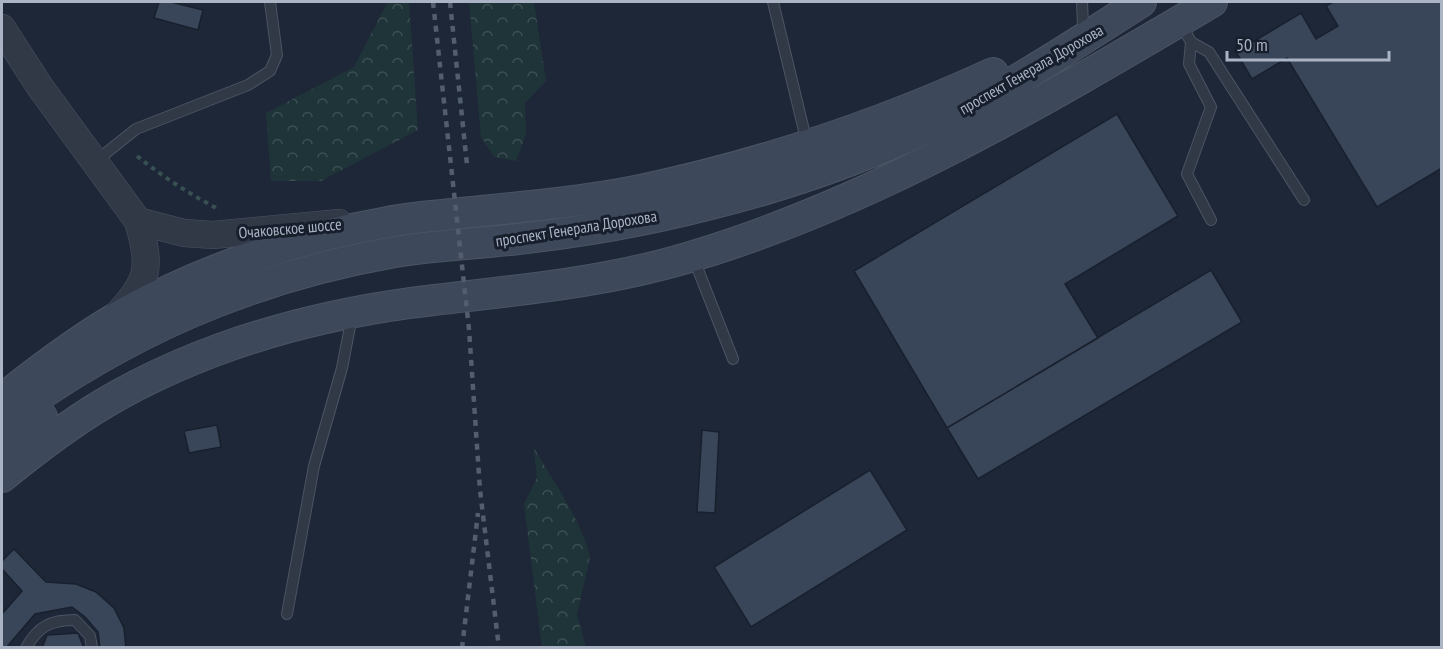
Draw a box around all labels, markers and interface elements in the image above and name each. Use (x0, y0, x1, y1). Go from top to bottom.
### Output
street label: проспект Генерала Дорохова (955, 20, 1107, 118)
scale bar (1227, 24, 1389, 62)
text: 50 m (1236, 33, 1268, 56)
street label: проспект Генерала Дорохова (494, 205, 658, 251)
street label: Очаковское шоссе (238, 214, 342, 242)

